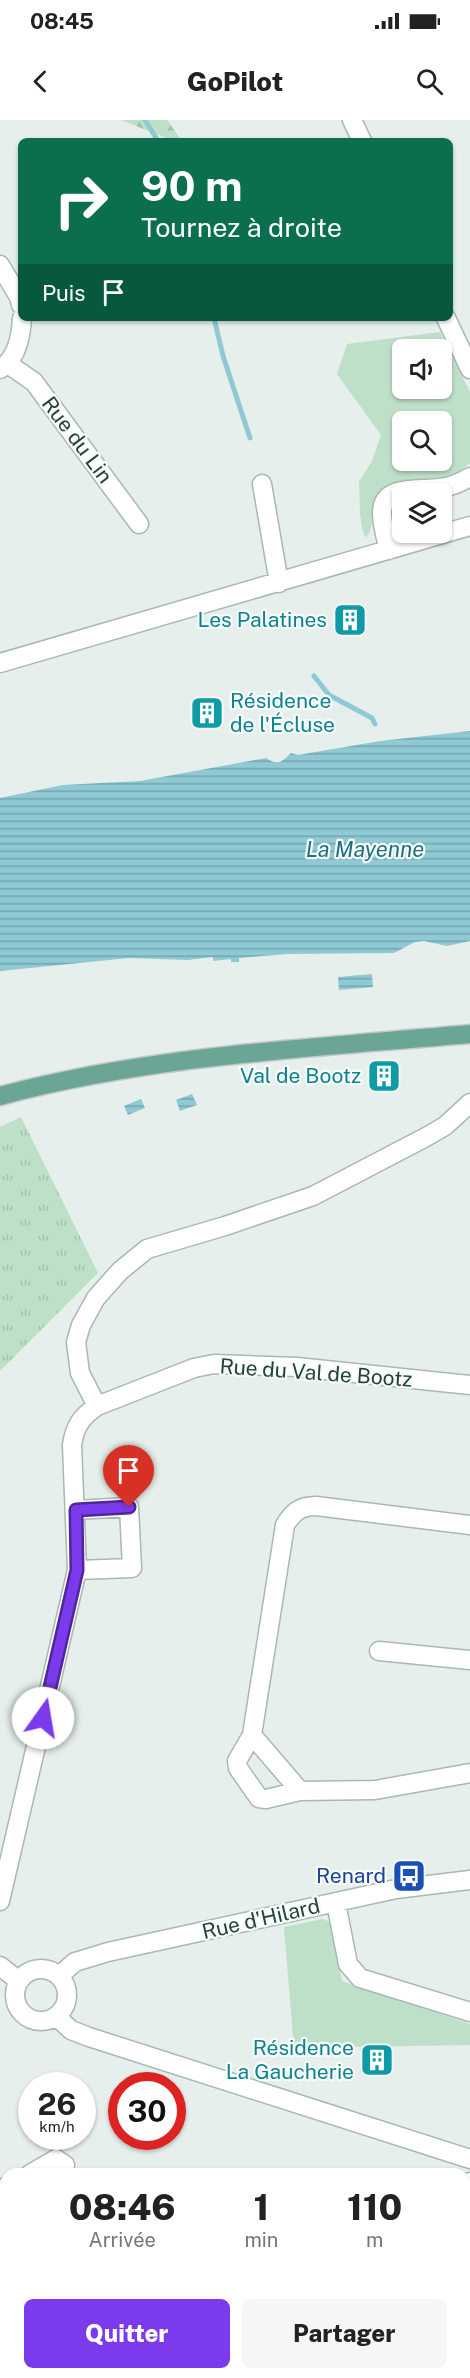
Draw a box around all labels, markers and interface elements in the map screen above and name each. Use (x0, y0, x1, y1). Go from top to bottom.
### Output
text: 08:45 (30, 8, 94, 34)
icon: back (24, 65, 57, 98)
text: GoPilot (187, 65, 283, 97)
icon: search (413, 65, 446, 98)
text: 90 m (141, 161, 243, 210)
icon: right (42, 162, 120, 240)
text: Tournez à droite (141, 211, 342, 243)
icon: arrive (97, 276, 130, 309)
text: Puis (42, 280, 85, 306)
map controls (392, 339, 452, 543)
button: sound (392, 339, 452, 399)
street label: Rue du Lin (37, 391, 118, 488)
button: search (392, 411, 452, 471)
button: layers (392, 483, 452, 543)
building icon: Les Palatines (332, 602, 368, 638)
place label: Les Palatines (198, 607, 327, 632)
place label: Résidence de l'Écluse (230, 688, 335, 737)
building icon: Résidence de l'Écluse (189, 695, 225, 731)
water label: La Mayenne (306, 836, 424, 862)
building icon: Val de Bootz (366, 1058, 402, 1094)
place label: Val de Bootz (240, 1063, 361, 1088)
street label: Rue du Val de Bootz (219, 1353, 413, 1392)
pin (103, 1445, 154, 1507)
icon: arrive (112, 1454, 145, 1487)
position arrow (11, 1686, 75, 1750)
bus stop icon: Renard (391, 1858, 427, 1894)
place label: Renard (316, 1863, 386, 1888)
street label: Rue d'Hilard (199, 1893, 322, 1944)
place label: Résidence La Gaucherie (226, 2035, 354, 2084)
building icon: Résidence La Gaucherie (359, 2042, 395, 2078)
speed limit sign: 30 (108, 2072, 186, 2150)
text: 26 (38, 2086, 76, 2122)
text: km/h (39, 2118, 75, 2135)
text: 08:46 (69, 2186, 176, 2228)
text: 1 (253, 2186, 269, 2228)
text: 110 (347, 2186, 402, 2228)
text: Arrivée (89, 2228, 156, 2252)
text: min (244, 2228, 278, 2252)
text: m (366, 2228, 383, 2252)
button: Quitter (24, 2299, 230, 2368)
button: Partager (242, 2299, 447, 2368)

